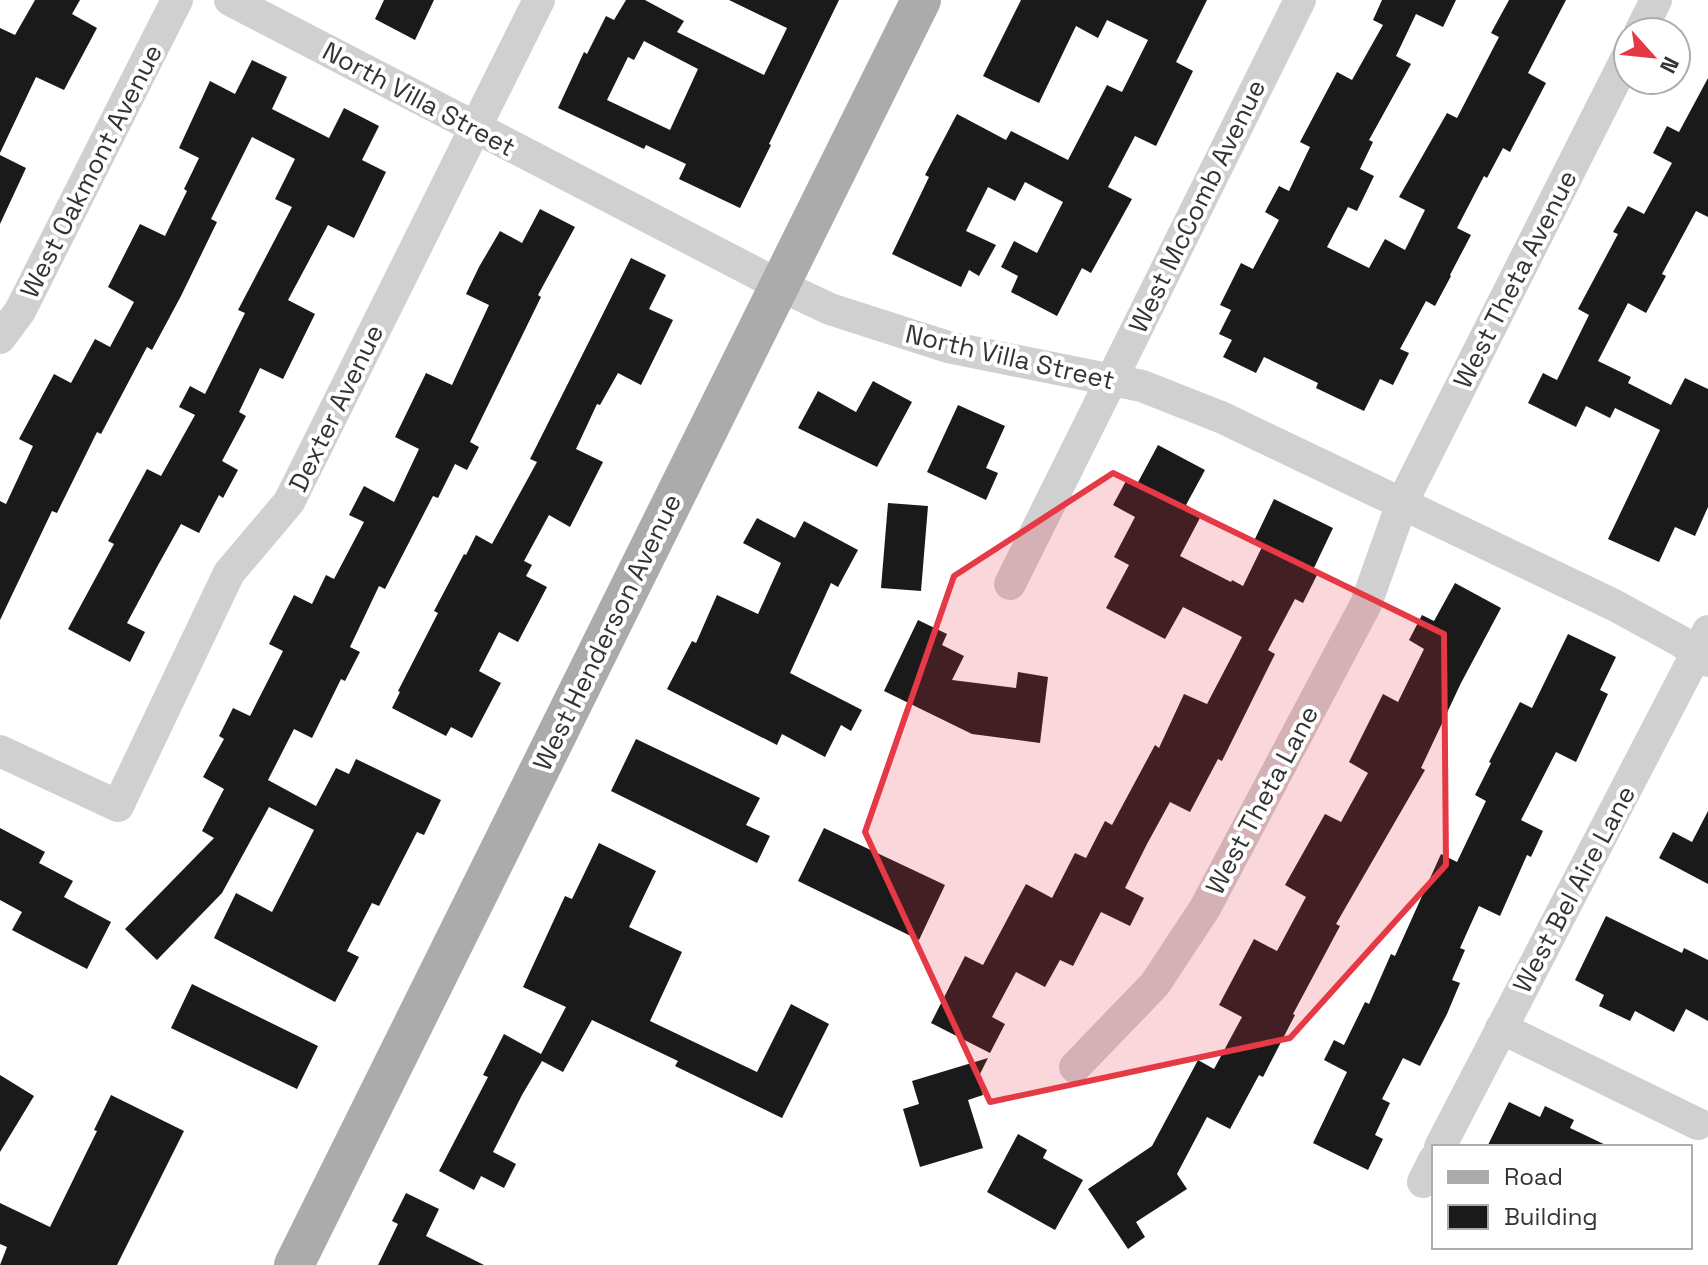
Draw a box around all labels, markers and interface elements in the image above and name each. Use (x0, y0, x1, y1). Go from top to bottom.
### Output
north arrow (1612, 16, 1692, 96)
street label: North Villa Street (317, 34, 521, 164)
street label: West Oakmont Avenue (12, 38, 170, 304)
text: N (1654, 52, 1686, 78)
street label: West McComb Avenue (1121, 74, 1273, 338)
street label: West Theta Avenue (1445, 164, 1585, 394)
street label: North Villa Street (902, 316, 1118, 398)
street label: Dexter Avenue (281, 319, 391, 497)
street label: West Henderson Avenue (525, 488, 689, 776)
street label: West Theta Lane (1198, 700, 1326, 900)
street label: West Bel Aire Lane (1505, 780, 1643, 998)
legend (1432, 1145, 1692, 1249)
text: Road (1504, 1161, 1563, 1192)
text: Building (1504, 1201, 1598, 1232)

